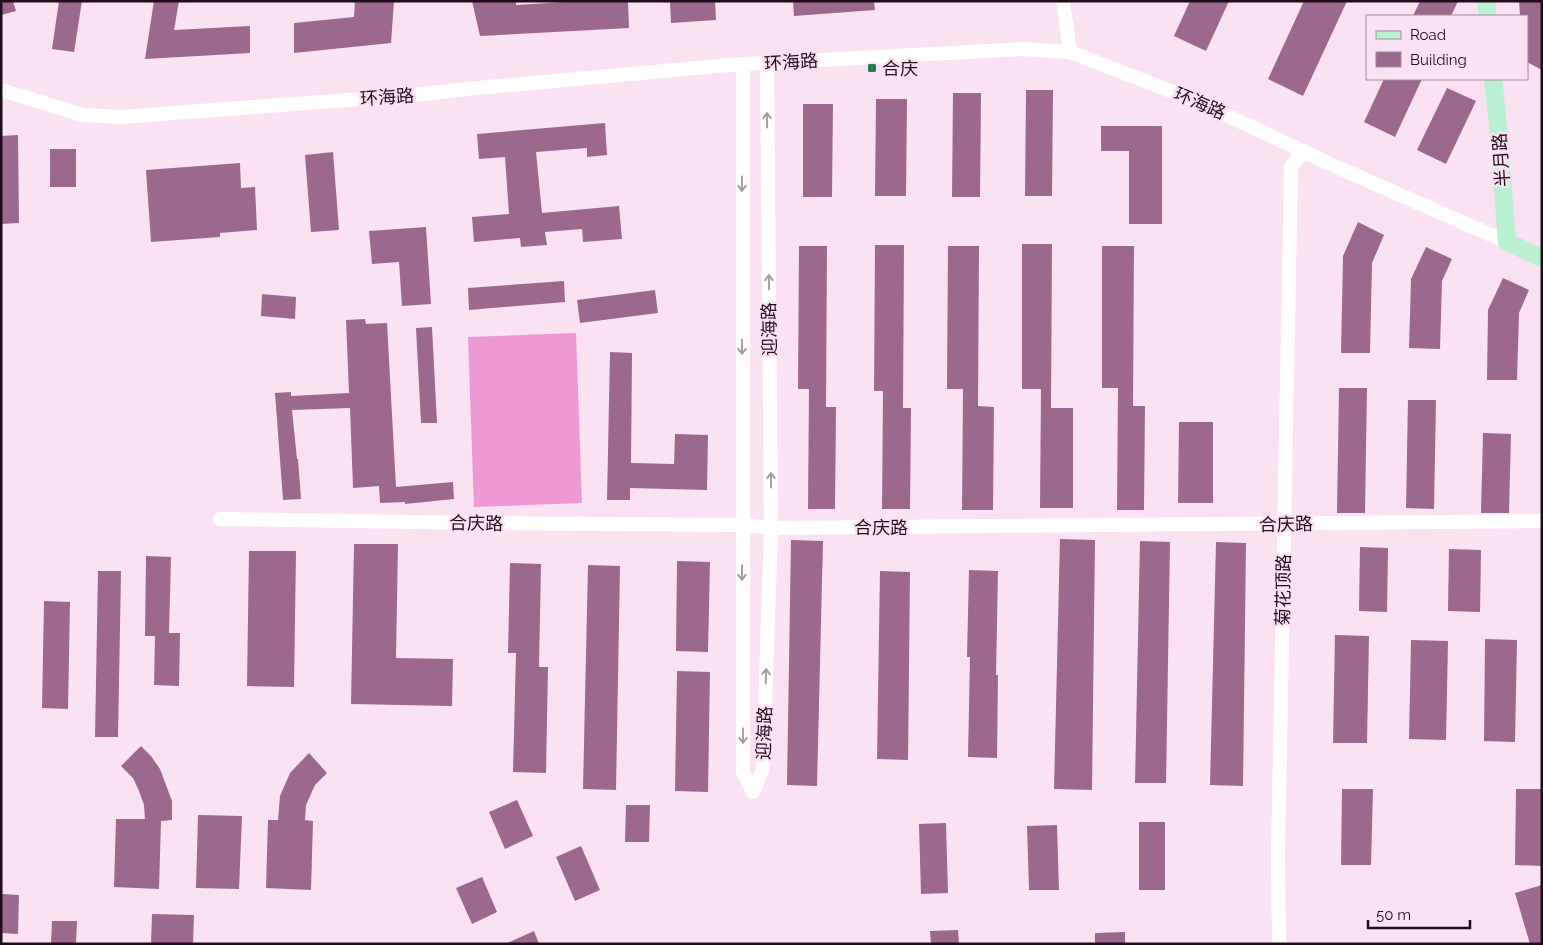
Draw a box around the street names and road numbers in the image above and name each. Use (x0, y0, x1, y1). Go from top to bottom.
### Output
street label: 环海路 (763, 50, 819, 74)
street label: 环海路 (1171, 83, 1229, 123)
street label: 环海路 (359, 85, 415, 109)
street label: 半月路 (1489, 132, 1513, 188)
street label: 迎海路 (758, 302, 780, 356)
street label: 合庆路 (449, 512, 503, 534)
street label: 合庆路 (1259, 513, 1313, 535)
street label: 合庆路 (854, 517, 908, 538)
street label: 菊花顶路 (1272, 554, 1294, 626)
street label: 迎海路 (753, 706, 775, 760)

